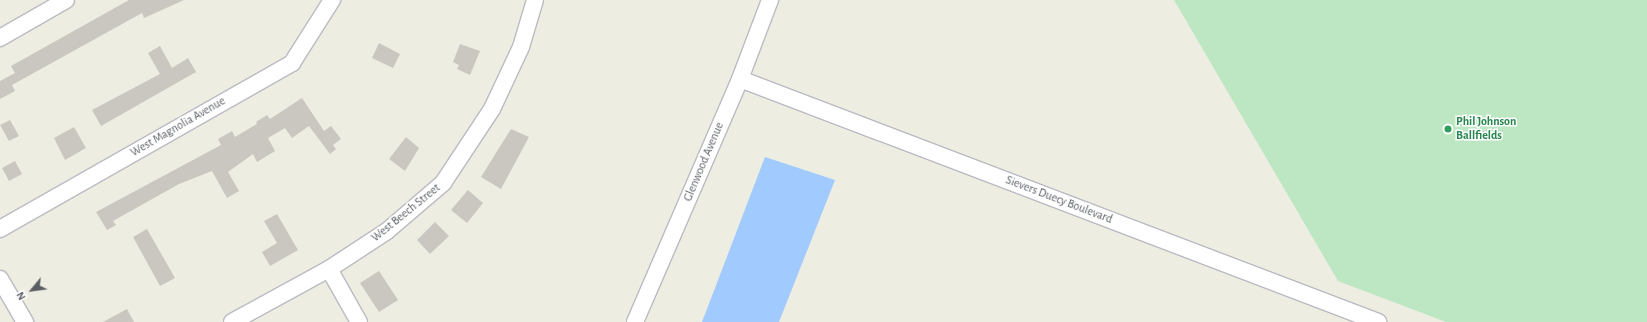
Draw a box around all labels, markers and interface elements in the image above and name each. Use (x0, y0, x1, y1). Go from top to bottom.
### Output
street label: West Magnolia Avenue (128, 94, 228, 160)
place label: Phil Johnson Ballfields (1456, 115, 1516, 143)
street label: Glenwood Avenue (681, 120, 727, 204)
marker: Phil Johnson Ballfields (1443, 124, 1453, 134)
street label: Sievers Duecy Boulevard (1004, 173, 1114, 227)
street label: West Beech Street (369, 181, 443, 245)
north arrow (12, 270, 52, 310)
text: N (14, 290, 28, 302)

